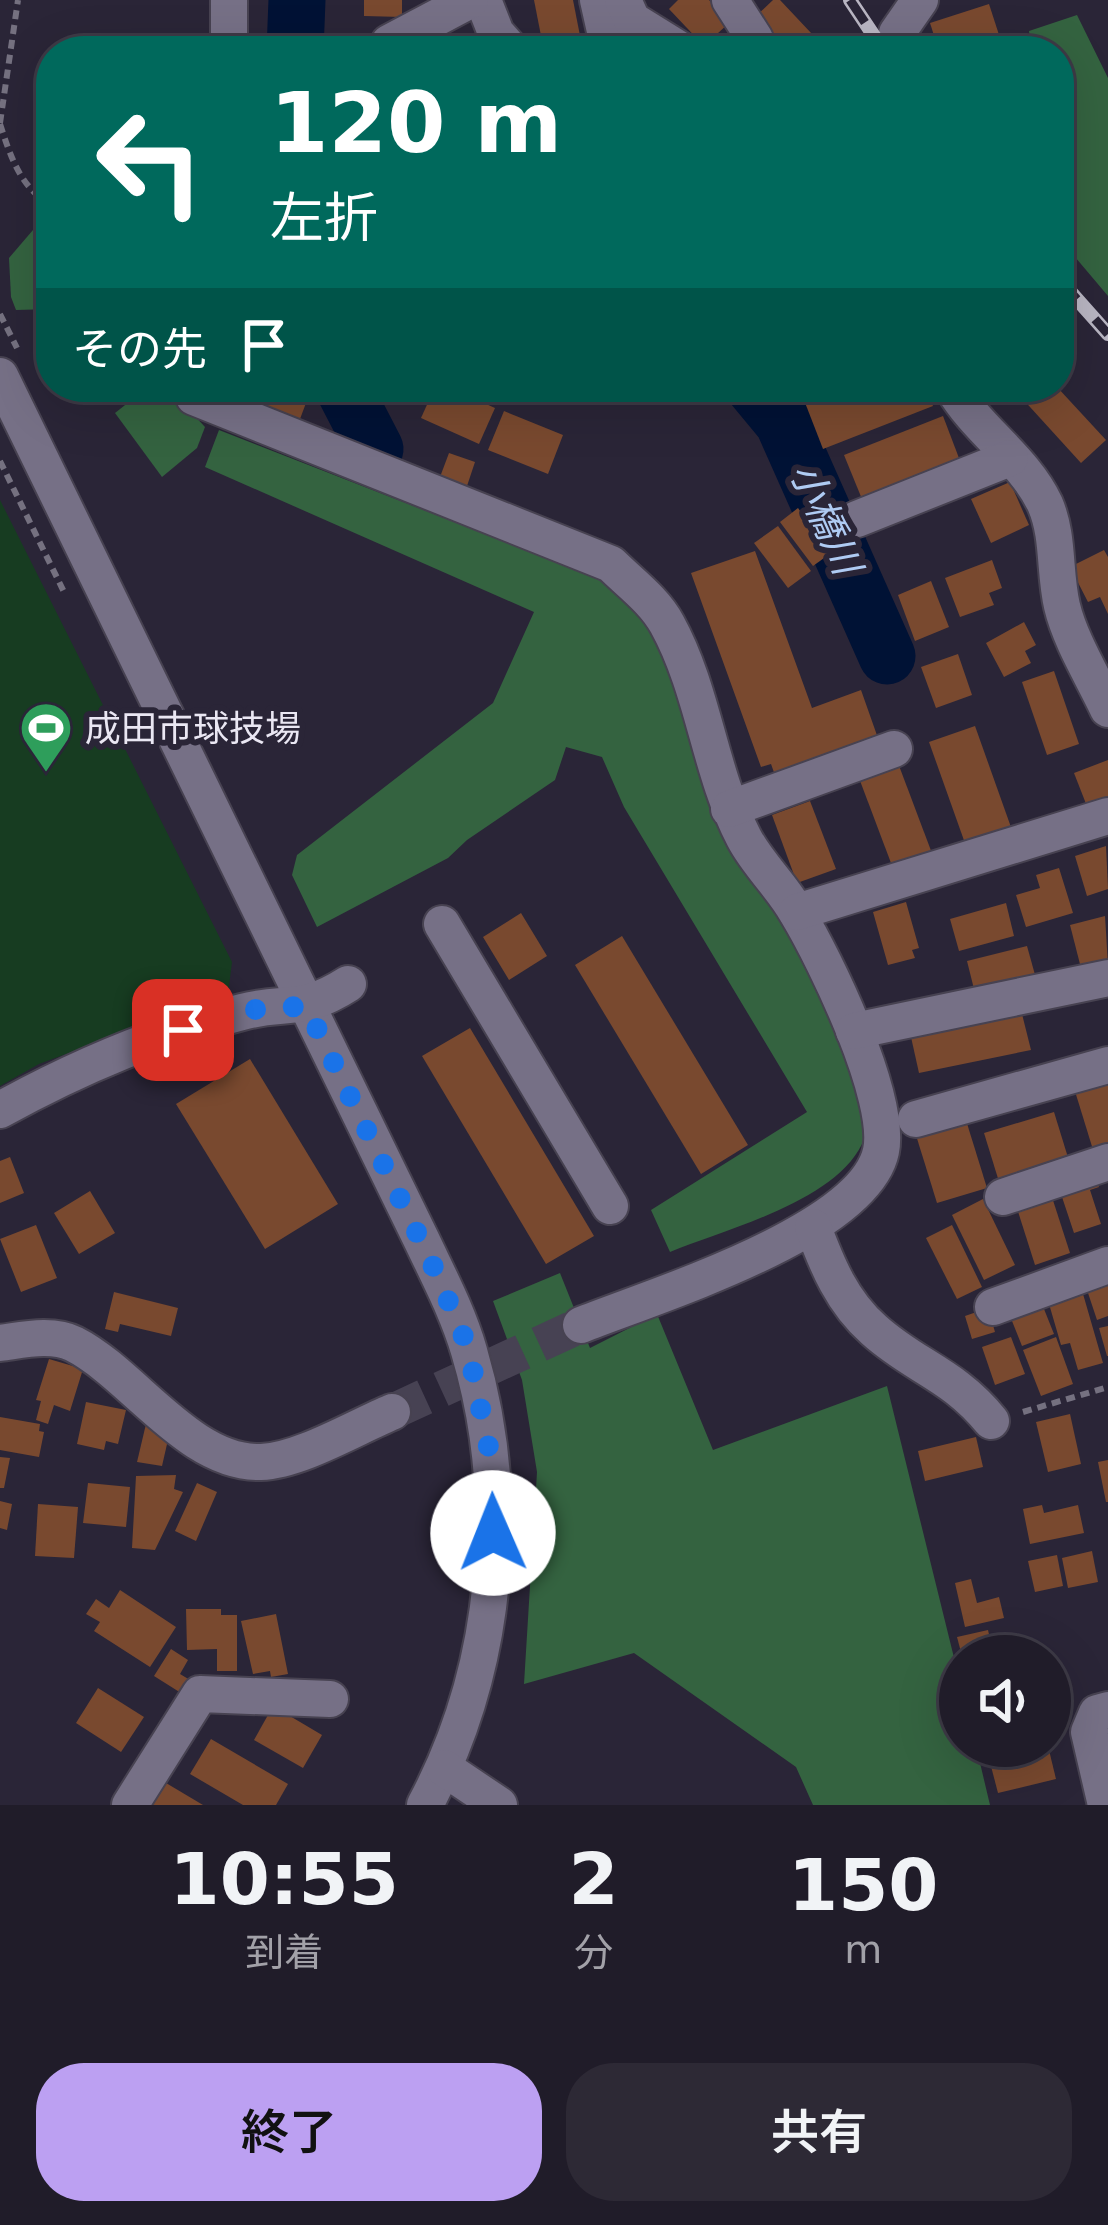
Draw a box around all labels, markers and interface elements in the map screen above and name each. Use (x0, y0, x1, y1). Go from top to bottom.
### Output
text: 120 m (270, 74, 562, 172)
icon: left (72, 84, 228, 240)
text: 左折 (270, 187, 378, 250)
icon: arrive (231, 312, 297, 378)
text: その先 (72, 323, 207, 376)
water label: 小橋川 (781, 456, 872, 584)
sports icon: 成田市球技場 (18, 700, 74, 774)
place label: 成田市球技場 (85, 708, 301, 749)
pin (132, 979, 234, 1081)
icon: arrive (150, 997, 216, 1063)
position arrow (430, 1470, 556, 1596)
map controls (939, 1635, 1071, 1767)
button: sound (939, 1635, 1071, 1767)
text: 10:55 (170, 1837, 399, 1921)
text: 2 (568, 1837, 618, 1921)
text: 150 (788, 1843, 938, 1927)
text: m (844, 1927, 882, 1972)
text: 到着 (245, 1930, 323, 1975)
text: 分 (574, 1930, 613, 1975)
button: 終了 (36, 2063, 542, 2201)
button: 共有 (566, 2063, 1072, 2201)

